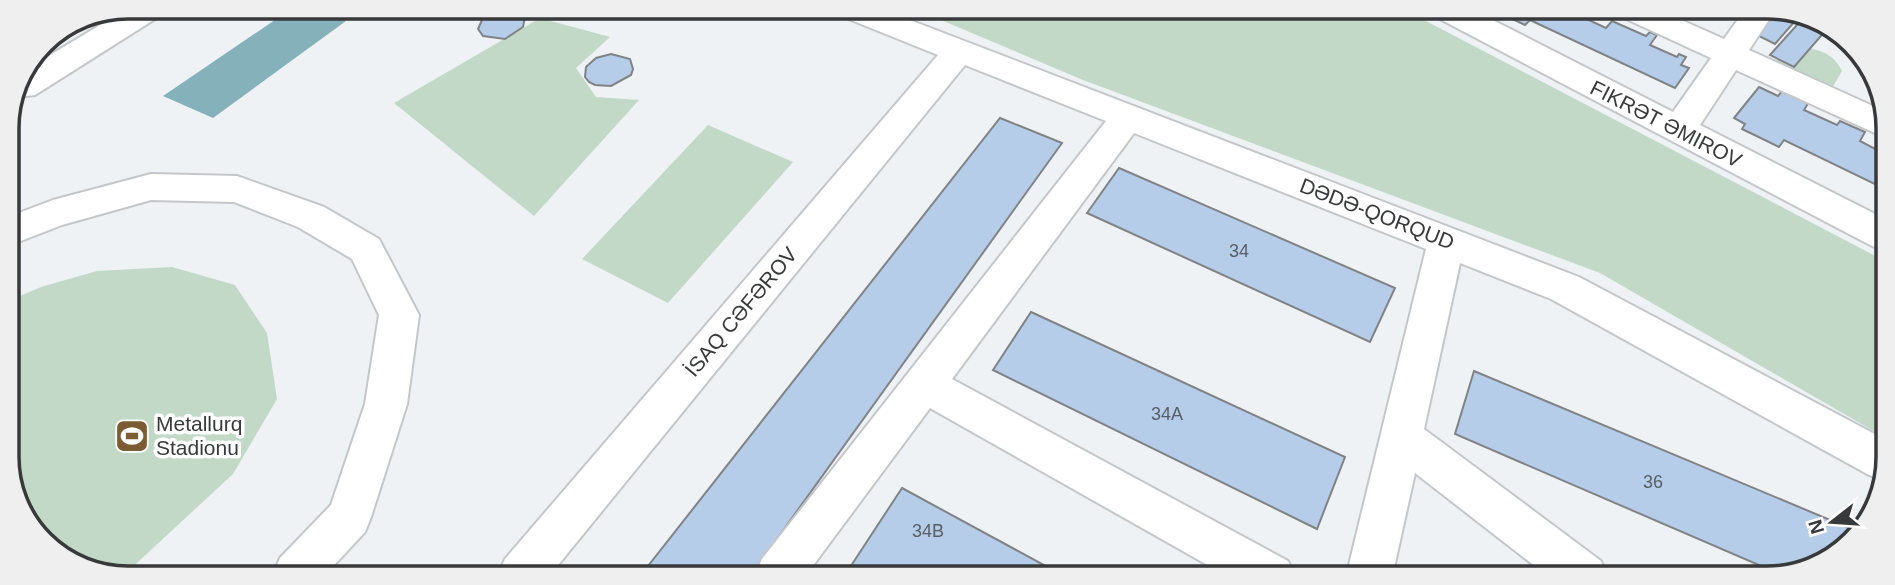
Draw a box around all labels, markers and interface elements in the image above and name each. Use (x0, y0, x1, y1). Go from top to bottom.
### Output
street label: FIKRƏT ƏMIROV (1587, 75, 1746, 172)
street label: DƏDƏ-QORQUD (1297, 174, 1458, 254)
house number: 34 (1229, 241, 1249, 261)
street label: İSAQ CƏFƏROV (680, 243, 801, 381)
house number: 34A (1151, 404, 1183, 424)
place label: Metallurq Stadionu (156, 412, 242, 459)
sports icon: Metallurq Stadionu (113, 417, 151, 455)
house number: 36 (1643, 472, 1663, 492)
north arrow (1797, 487, 1867, 557)
text: N (1804, 517, 1828, 536)
house number: 34B (912, 521, 944, 541)

